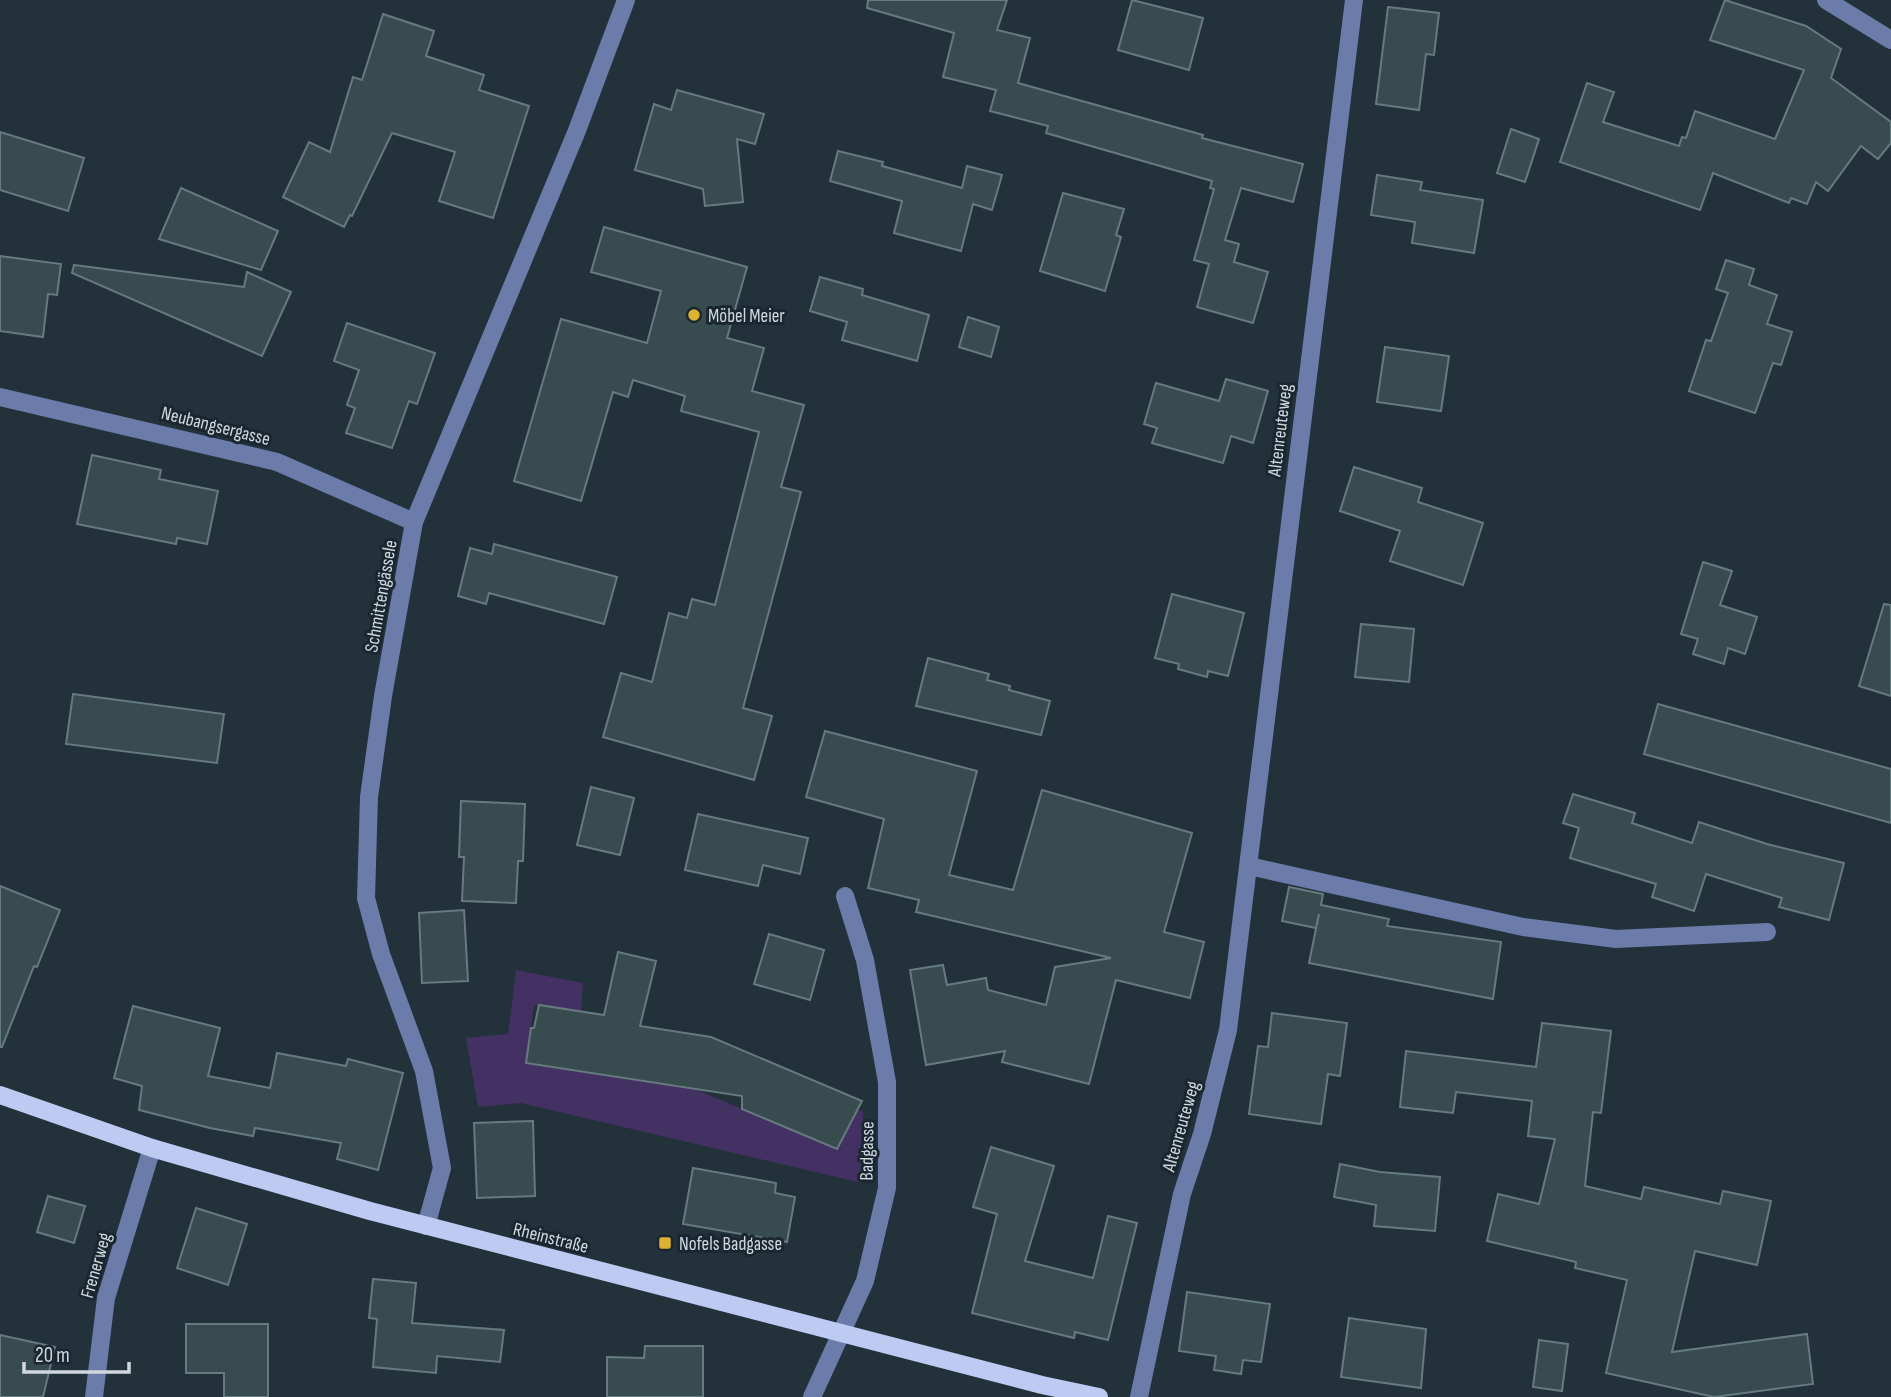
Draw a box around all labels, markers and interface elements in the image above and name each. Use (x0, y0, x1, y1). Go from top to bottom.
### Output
place label: Möbel Meier (708, 305, 785, 328)
marker: Möbel Meier (686, 307, 702, 323)
street label: Altenreuteweg (1263, 382, 1298, 479)
street label: Neubangsergasse (159, 402, 272, 451)
street label: Schmittengässele (360, 538, 403, 654)
street label: Altenreuteweg (1157, 1078, 1205, 1175)
street label: Badgasse (855, 1121, 880, 1181)
street label: Rheinstraße (511, 1218, 591, 1259)
street label: Frenerweg (76, 1230, 117, 1301)
place label: Nofels Badgasse (679, 1233, 782, 1256)
marker: Nofels Badgasse (657, 1235, 673, 1251)
scale bar (24, 1330, 130, 1374)
text: 20 m (35, 1343, 70, 1368)

